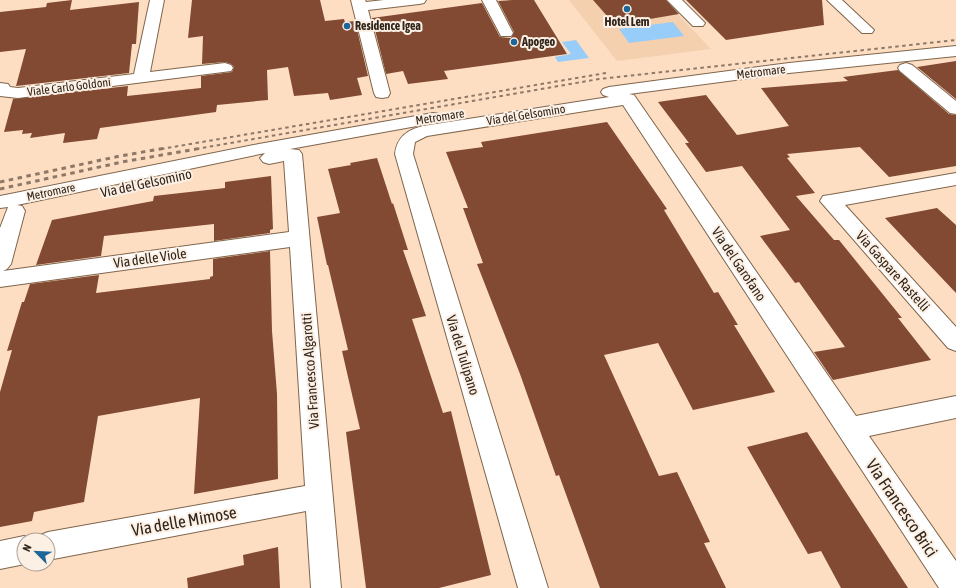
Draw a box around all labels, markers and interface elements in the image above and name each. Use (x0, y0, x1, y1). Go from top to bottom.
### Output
marker: Hotel Lem (622, 4, 632, 14)
place label: Hotel Lem (605, 15, 650, 29)
place label: Residence Igea (355, 19, 421, 33)
marker: Residence Igea (342, 21, 352, 31)
place label: Apogeo (521, 35, 556, 49)
marker: Apogeo (509, 37, 519, 47)
street label: Metromare (736, 62, 786, 82)
street label: Viale Carlo Goldoni (26, 75, 112, 99)
street label: Via del Gelsomino (486, 102, 567, 128)
street label: Metromare (415, 106, 465, 128)
street label: Via del Gelsomino (99, 166, 193, 200)
street label: Metromare (25, 180, 77, 204)
street label: Via del Garofano (708, 224, 770, 304)
street label: Via Gaspare Rastelli (853, 228, 933, 314)
street label: Via delle Viole (112, 245, 188, 271)
street label: Via Francesco Algarotti (298, 313, 322, 429)
street label: Via del Tulipano (443, 313, 483, 397)
street label: Via Francesco Brici (862, 455, 942, 561)
street label: Via delle Mimose (130, 502, 238, 540)
north arrow (16, 532, 56, 572)
text: N (20, 543, 34, 553)

